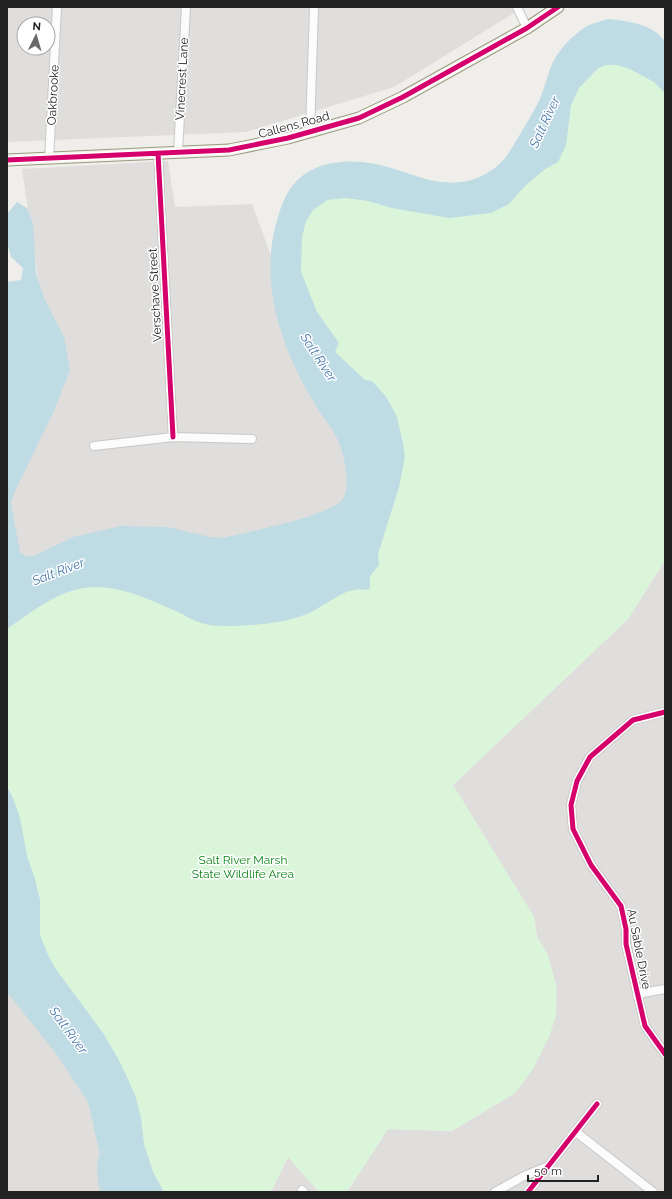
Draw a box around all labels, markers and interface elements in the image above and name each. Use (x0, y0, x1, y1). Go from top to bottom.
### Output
north arrow (16, 16, 56, 56)
text: N (32, 20, 42, 33)
street label: Vinecrest Lane (173, 37, 191, 121)
street label: Oakbrooke (44, 64, 62, 126)
water label: Salt River (526, 94, 563, 151)
street label: Callens Road (257, 109, 331, 141)
street label: Verschave Street (146, 248, 164, 342)
water label: Salt River (297, 329, 340, 385)
water label: Salt River (29, 554, 87, 589)
park label: Salt River Marsh State Wildlife Area (192, 853, 294, 881)
street label: Au Sable Drive (624, 908, 654, 990)
water label: Salt River (46, 1003, 91, 1057)
scale bar (528, 1157, 598, 1183)
text: 50 m (534, 1164, 562, 1178)

